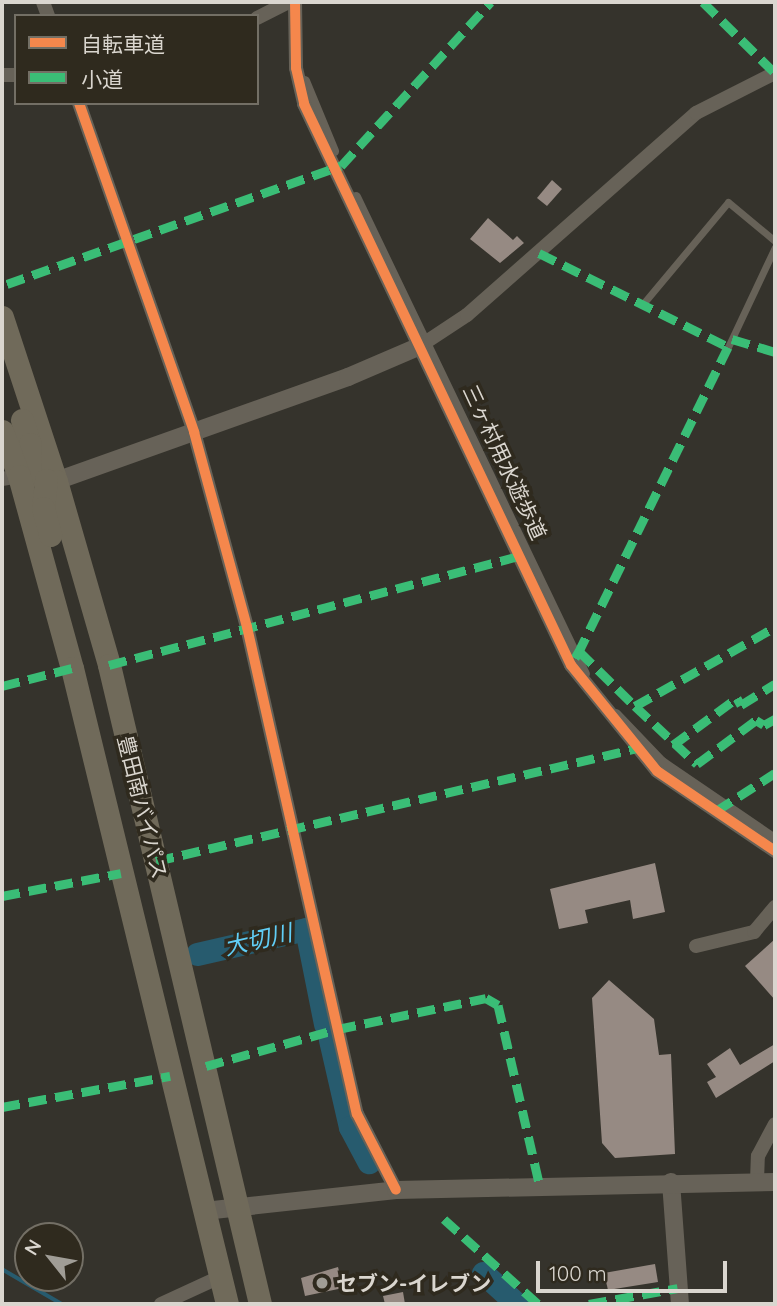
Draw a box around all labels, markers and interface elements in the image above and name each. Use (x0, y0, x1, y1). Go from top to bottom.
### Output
legend (14, 14, 259, 105)
text: 自転車道 (81, 31, 165, 57)
text: 小道 (81, 66, 123, 92)
street label: 三ヶ村用水遊歩道 (458, 381, 552, 543)
street label: 豊田南バイパス (113, 733, 173, 881)
water label: 大切川 (221, 919, 295, 961)
north arrow (14, 1222, 84, 1292)
text: N (19, 1235, 47, 1259)
scale bar (539, 1246, 730, 1290)
text: 100 m (549, 1260, 607, 1286)
place label: セブン-イレブン (336, 1270, 491, 1296)
marker: セブン-イレブン (314, 1275, 330, 1291)

